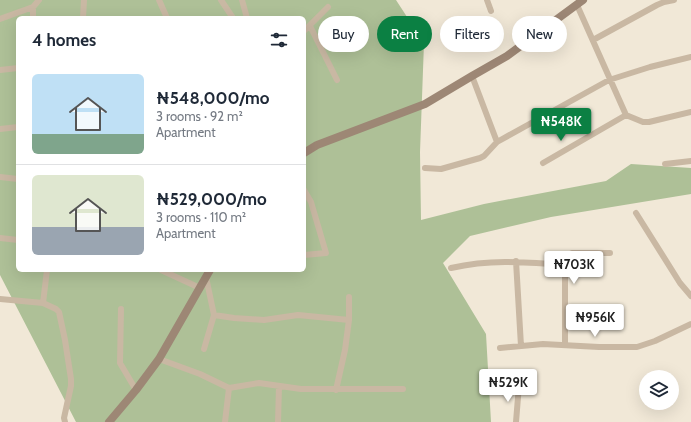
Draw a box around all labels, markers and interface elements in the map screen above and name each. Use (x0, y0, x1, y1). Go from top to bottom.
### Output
chip: Buy (318, 16, 369, 52)
chip: Rent (377, 16, 432, 52)
chip: Filters (440, 16, 504, 52)
chip: New (512, 16, 567, 52)
icon: filters (268, 29, 290, 51)
text: 4 homes (32, 30, 96, 50)
text: ₦548,000/mo (156, 88, 269, 108)
icon: home (64, 90, 112, 138)
text: 3 rooms · 92 m² (156, 108, 243, 124)
pin: ₦548K (533, 108, 589, 142)
text: ₦548K (540, 113, 582, 129)
text: Apartment (156, 124, 216, 140)
text: ₦529,000/mo (156, 189, 267, 209)
icon: home (64, 191, 112, 239)
text: 3 rooms · 110 m² (156, 209, 246, 225)
text: Apartment (156, 225, 216, 241)
pin: ₦703K (546, 251, 602, 285)
text: ₦703K (553, 256, 595, 272)
pin: ₦956K (567, 304, 623, 338)
text: ₦956K (575, 309, 615, 325)
pin: ₦529K (480, 369, 536, 403)
map controls (639, 370, 679, 410)
button: layers (639, 370, 679, 410)
text: ₦529K (488, 374, 528, 390)

